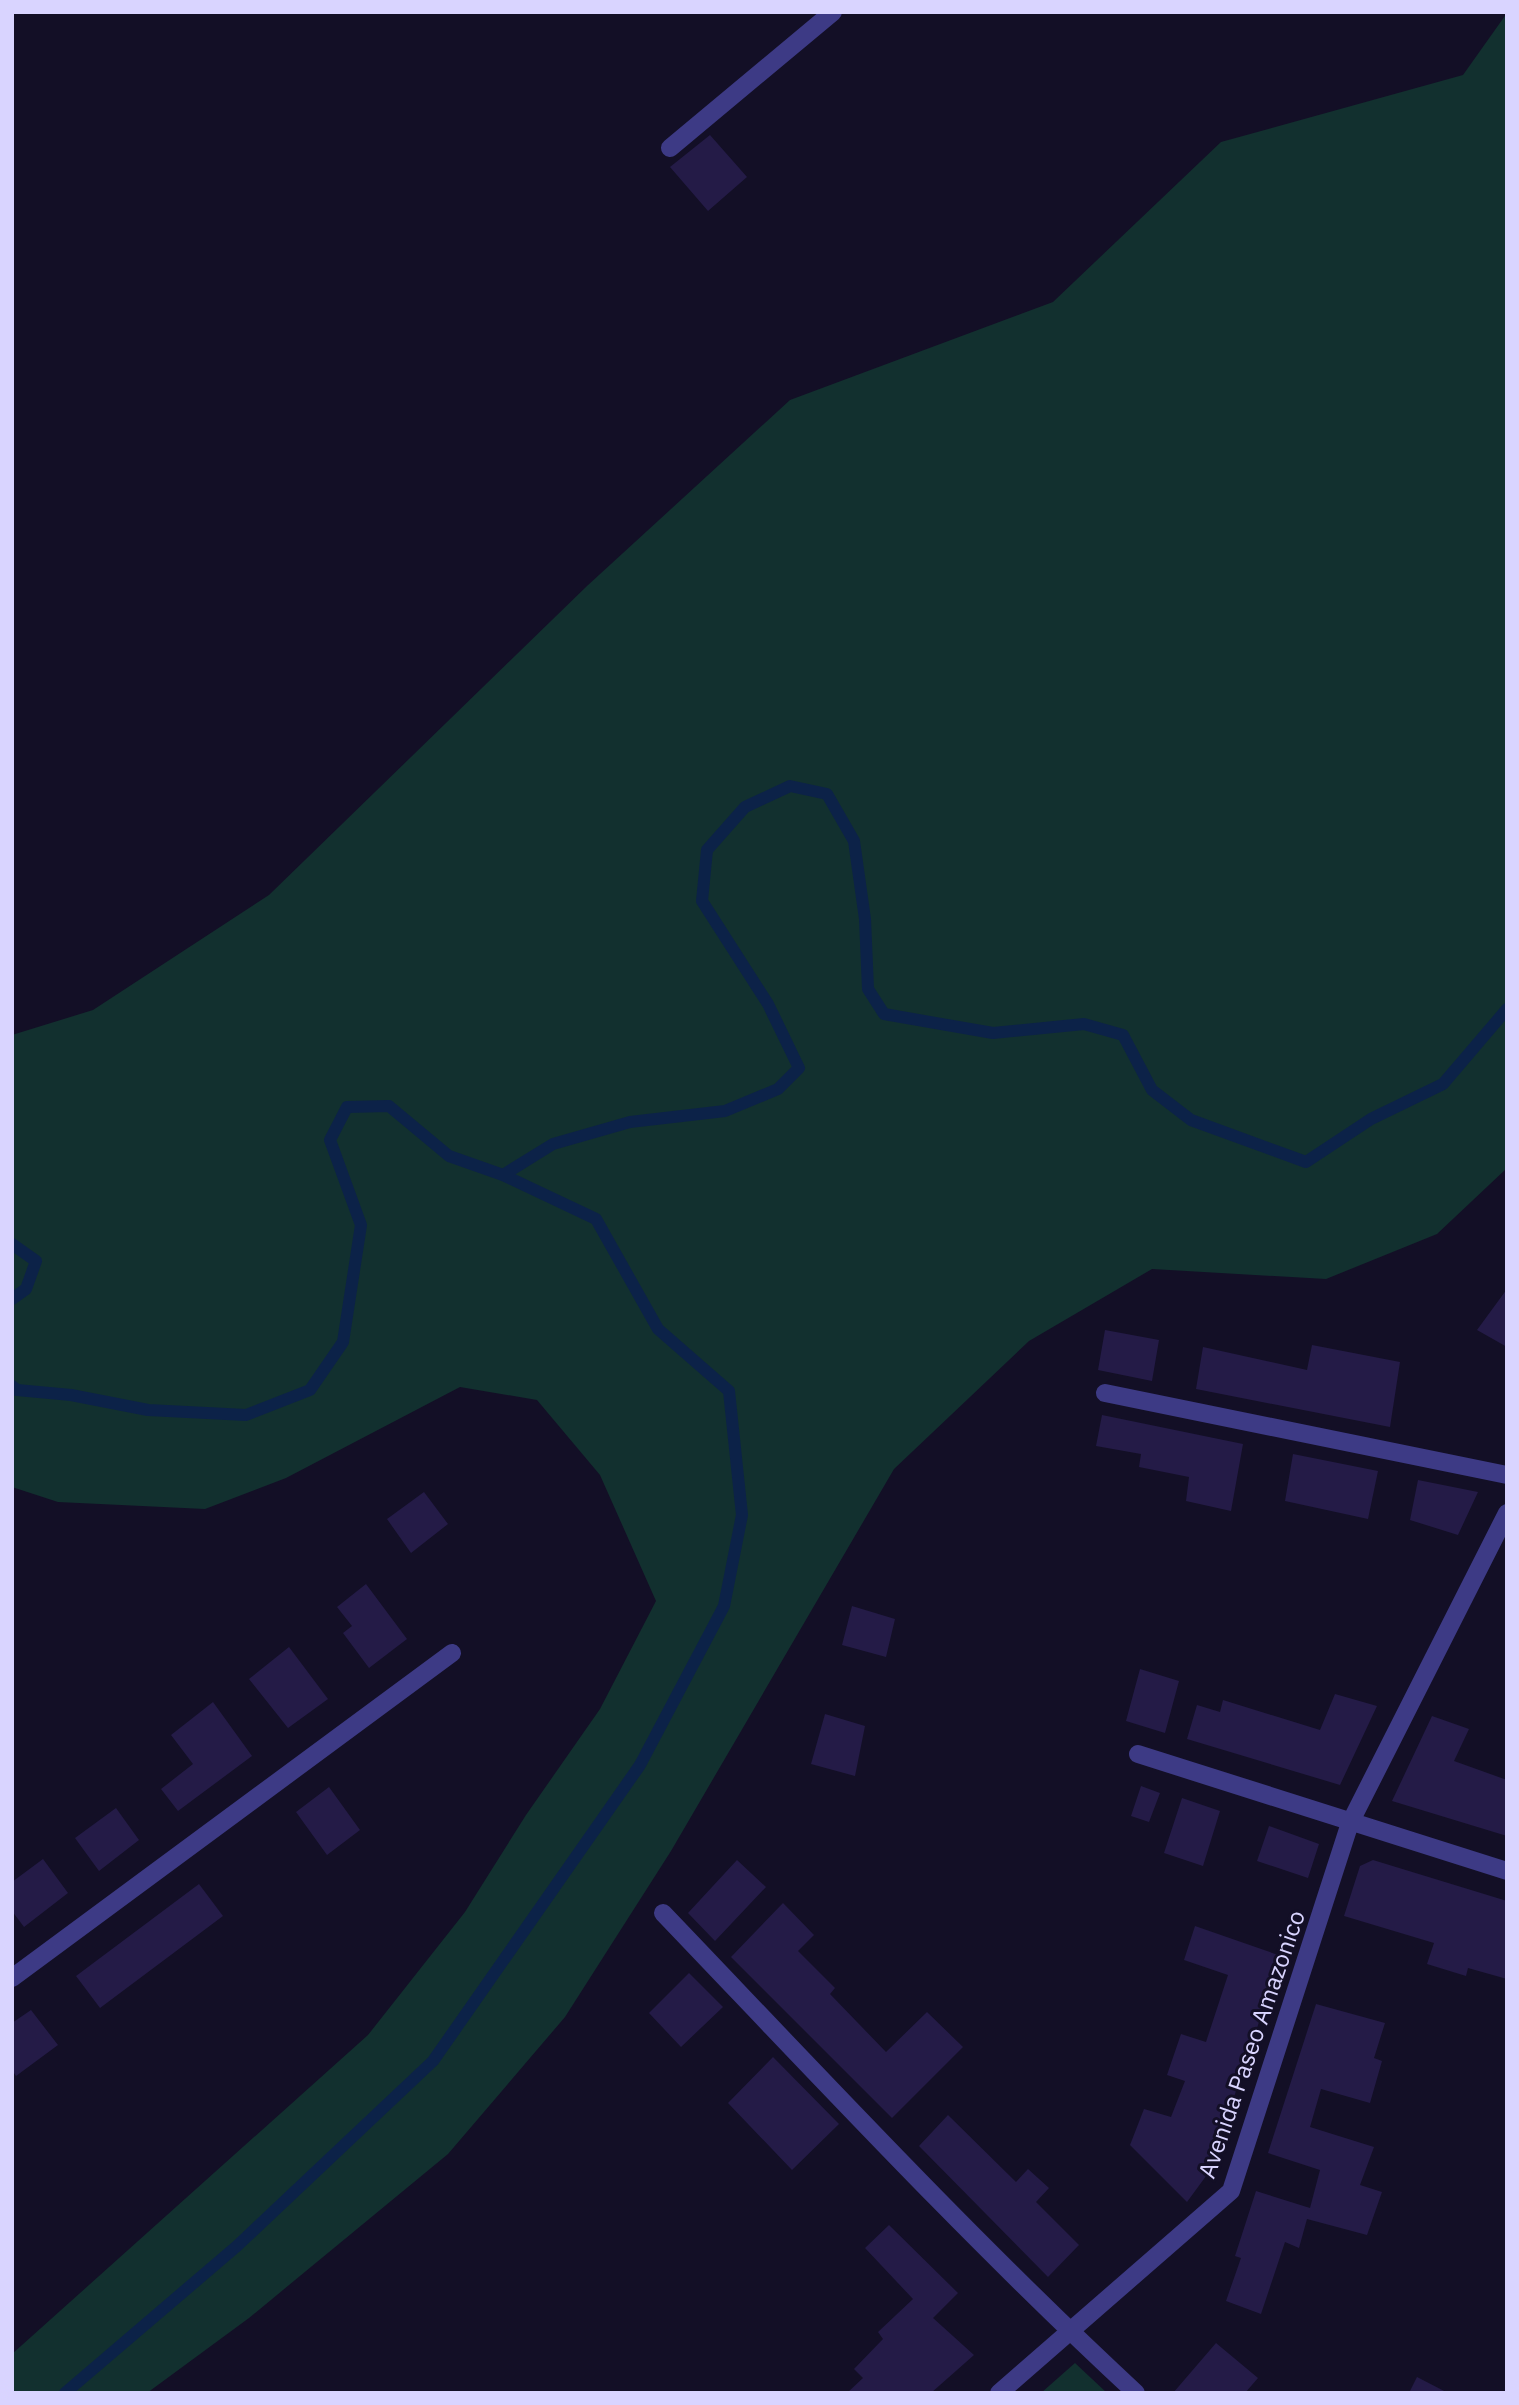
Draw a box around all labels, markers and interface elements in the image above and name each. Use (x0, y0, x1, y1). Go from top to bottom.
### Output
street label: Avenida Paseo Amazonico (1190, 1906, 1312, 2182)

